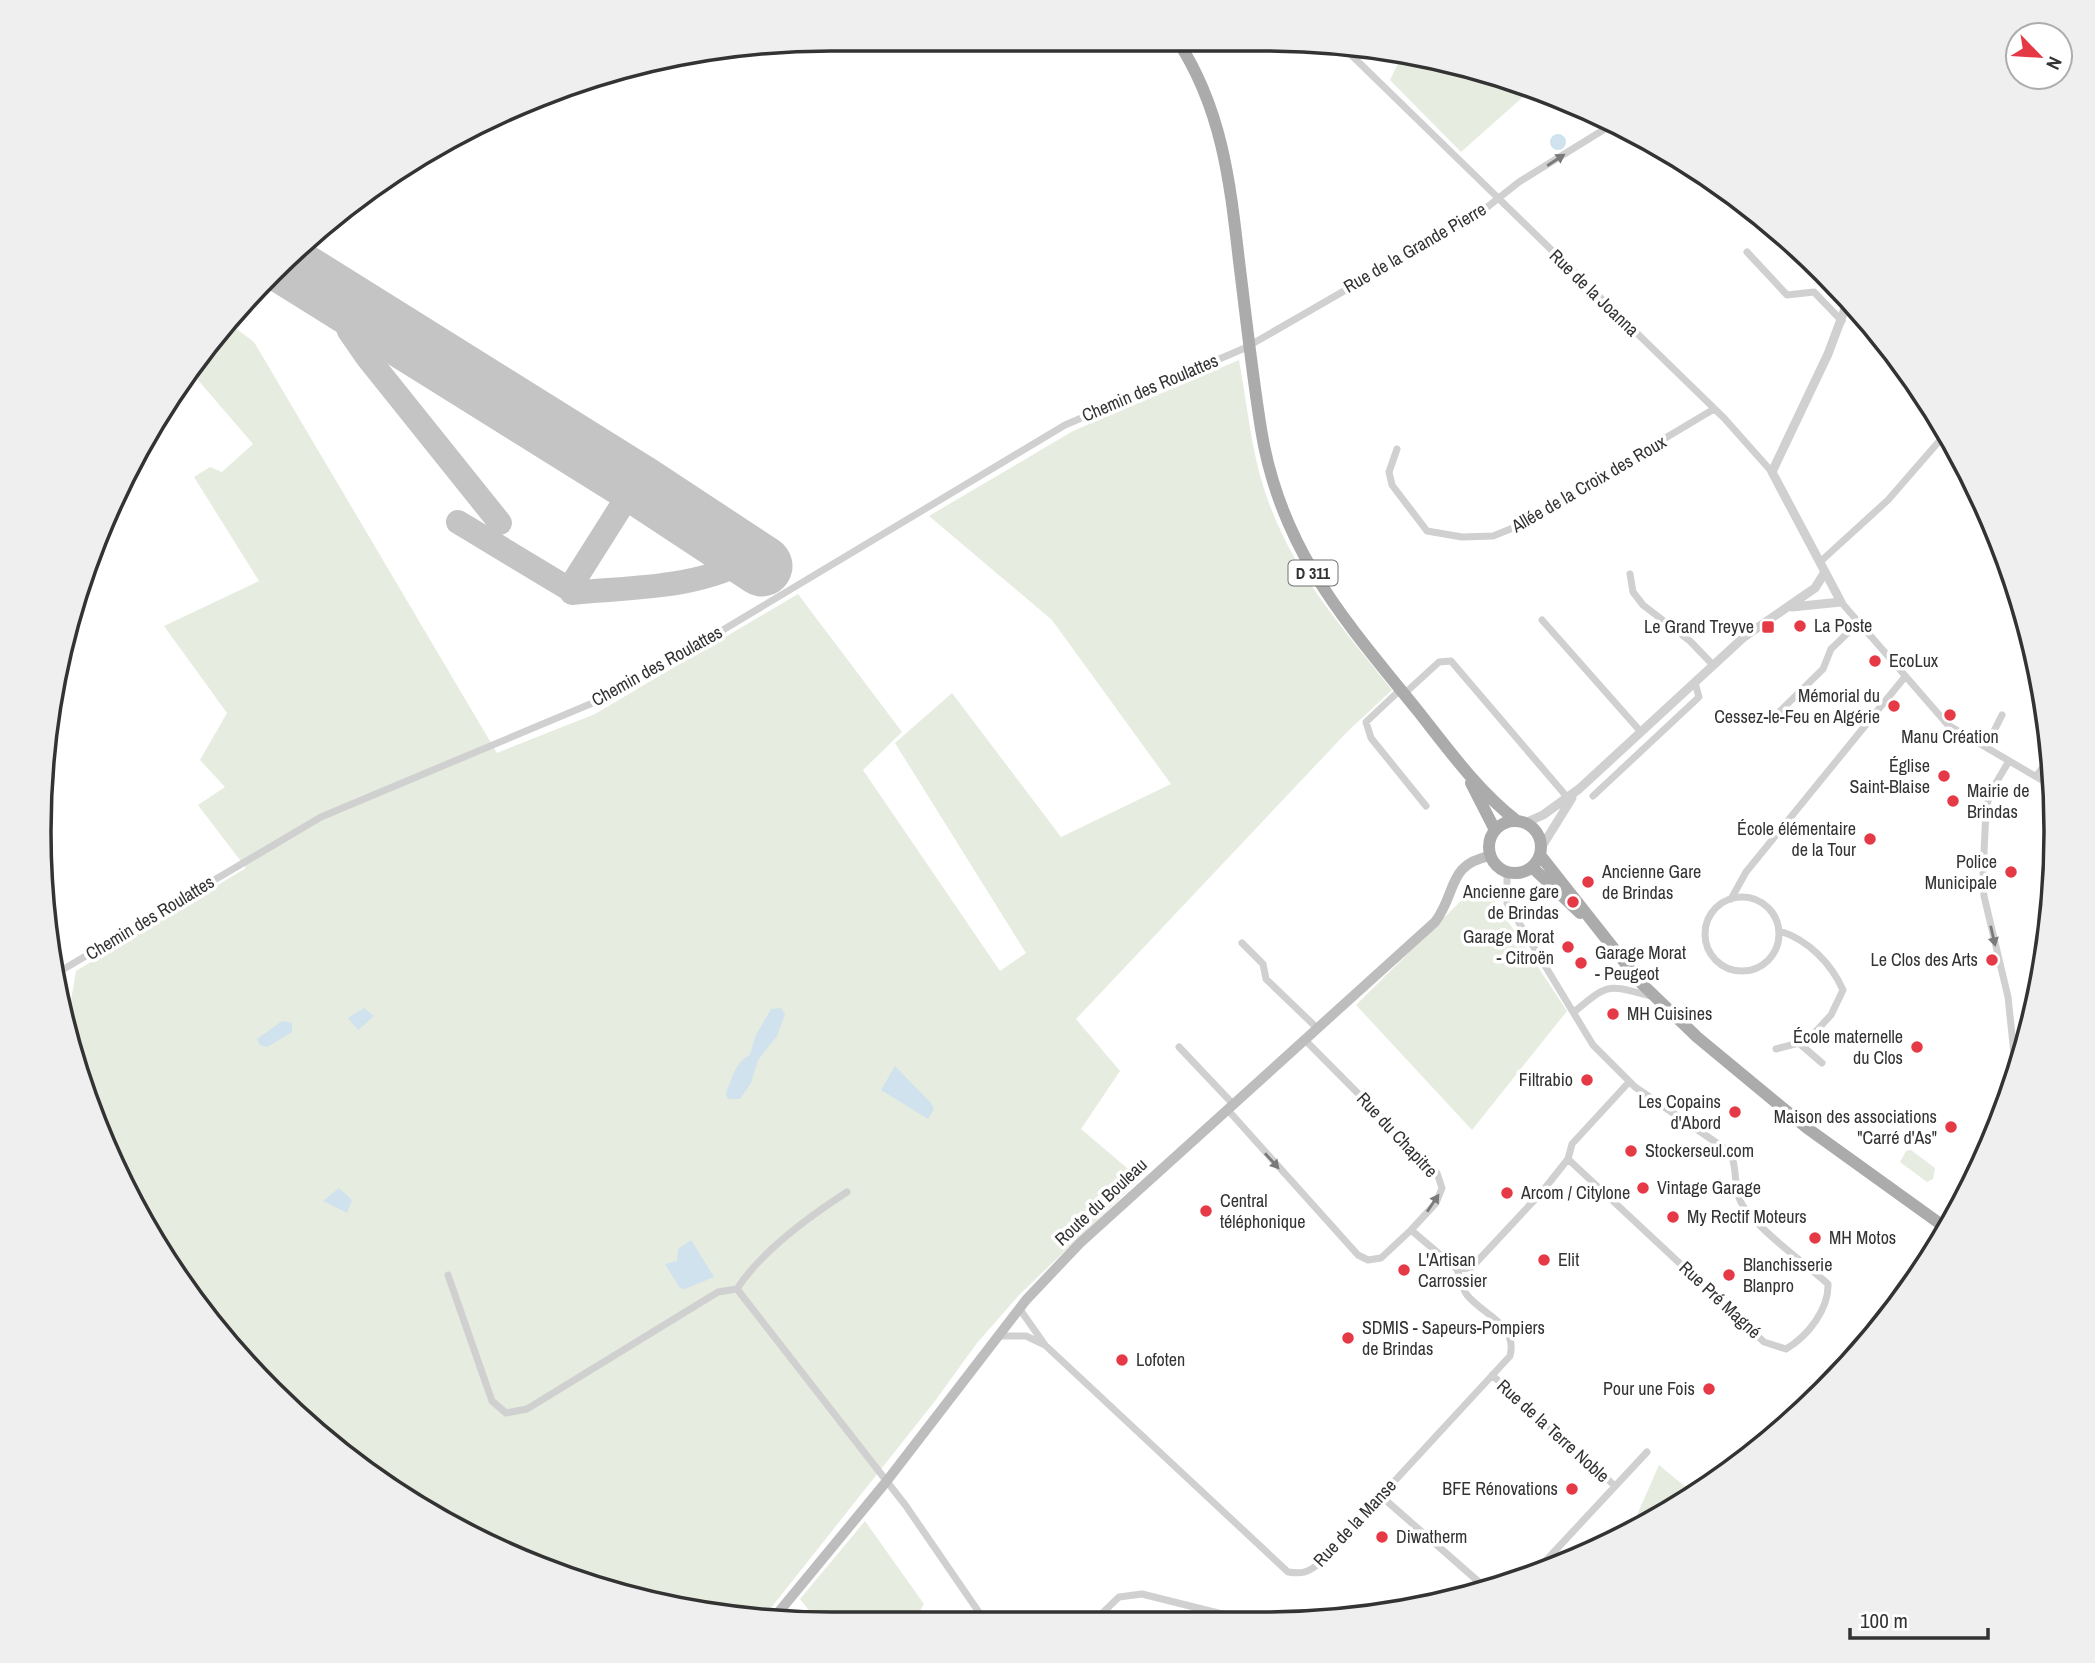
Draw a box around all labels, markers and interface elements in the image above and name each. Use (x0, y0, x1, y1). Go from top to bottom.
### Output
north arrow (2004, 21, 2074, 91)
text: N (2040, 53, 2069, 74)
one-way arrow (1546, 153, 1565, 166)
street label: Rue de la Grande Pierre (1339, 197, 1491, 299)
street label: Rue de la Joanna (1544, 243, 1645, 342)
street label: Chemin des Roulattes (1078, 348, 1222, 428)
street label: Allée de la Croix des Roux (1506, 429, 1671, 539)
road number: D 311 (1288, 560, 1338, 586)
place label: La Poste (1814, 613, 1872, 638)
place label: Le Grand Treyve (1644, 614, 1754, 639)
marker: La Poste (1792, 618, 1808, 634)
street label: Chemin des Roulattes (587, 619, 727, 712)
marker: Le Grand Treyve (1760, 619, 1776, 635)
place label: EcoLux (1889, 648, 1939, 673)
marker: EcoLux (1867, 653, 1883, 669)
place label: Mémorial du Cessez-le-Feu en Algérie (1714, 683, 1880, 729)
marker: Mémorial du Cessez-le-Feu en Algérie (1886, 698, 1902, 714)
marker: Manu Création (1942, 707, 1958, 723)
place label: Manu Création (1901, 724, 1999, 749)
place label: Église Saint-Blaise (1850, 753, 1930, 799)
marker: Église Saint-Blaise (1936, 768, 1952, 784)
place label: Mairie de Brindas (1967, 778, 2029, 824)
marker: Mairie de Brindas (1945, 793, 1961, 809)
place label: École élémentaire de la Tour (1737, 816, 1856, 862)
marker: École élémentaire de la Tour (1862, 831, 1878, 847)
place label: Police Municipale (1925, 849, 1997, 895)
place label: Ancienne Gare de Brindas (1601, 859, 1701, 905)
marker: Police Municipale (2003, 864, 2019, 880)
street label: Chemin des Roulattes (81, 869, 219, 966)
marker: Ancienne Gare de Brindas (1580, 874, 1596, 890)
place label: Ancienne gare de Brindas (1462, 879, 1559, 925)
marker: Ancienne gare de Brindas (1565, 894, 1581, 910)
place label: Garage Morat - Citroën (1463, 924, 1554, 970)
one-way arrow (1987, 925, 1998, 947)
marker: Garage Morat - Citroën (1560, 939, 1576, 955)
place label: Garage Morat - Peugeot (1595, 940, 1686, 986)
place label: Le Clos des Arts (1871, 947, 1978, 972)
marker: Le Clos des Arts (1984, 952, 2000, 968)
marker: Garage Morat - Peugeot (1573, 955, 1589, 971)
place label: MH Cuisines (1627, 1001, 1712, 1026)
marker: MH Cuisines (1605, 1006, 1621, 1022)
place label: École maternelle du Clos (1793, 1024, 1903, 1070)
marker: École maternelle du Clos (1909, 1039, 1925, 1055)
place label: Filtrabio (1519, 1067, 1573, 1092)
marker: Filtrabio (1579, 1072, 1595, 1088)
street label: Rue du Chapitre (1351, 1087, 1443, 1183)
place label: Les Copains d'Abord (1638, 1089, 1721, 1135)
marker: Les Copains d'Abord (1727, 1104, 1743, 1120)
place label: Maison des associations "Carré d'As" (1774, 1104, 1937, 1150)
marker: Maison des associations "Carré d'As" (1943, 1119, 1959, 1135)
place label: Stockerseul.com (1645, 1138, 1754, 1163)
marker: Stockerseul.com (1623, 1143, 1639, 1159)
street label: Route du Bouleau (1049, 1152, 1152, 1251)
one-way arrow (1264, 1152, 1280, 1169)
place label: Vintage Garage (1657, 1175, 1761, 1200)
place label: Arcom / Citylone (1520, 1180, 1630, 1205)
marker: Vintage Garage (1635, 1180, 1651, 1196)
marker: Arcom / Citylone (1499, 1185, 1515, 1201)
place label: Central téléphonique (1220, 1188, 1305, 1234)
one-way arrow (1426, 1194, 1440, 1212)
marker: Central téléphonique (1198, 1203, 1214, 1219)
place label: My Rectif Moteurs (1687, 1204, 1807, 1229)
marker: My Rectif Moteurs (1665, 1209, 1681, 1225)
place label: MH Motos (1829, 1225, 1896, 1250)
marker: MH Motos (1807, 1230, 1823, 1246)
place label: L'Artisan Carrossier (1418, 1247, 1487, 1293)
place label: Elit (1558, 1247, 1579, 1272)
marker: Elit (1536, 1252, 1552, 1268)
place label: Blanchisserie Blanpro (1743, 1252, 1832, 1298)
street label: Rue Pré Magné (1674, 1255, 1767, 1344)
marker: L'Artisan Carrossier (1396, 1262, 1412, 1278)
marker: Blanchisserie Blanpro (1721, 1267, 1737, 1283)
place label: SDMIS - Sapeurs-Pompiers de Brindas (1362, 1315, 1545, 1361)
marker: SDMIS - Sapeurs-Pompiers de Brindas (1340, 1330, 1356, 1346)
place label: Lofoten (1136, 1347, 1185, 1372)
marker: Lofoten (1114, 1352, 1130, 1368)
street label: Rue de la Terre Noble (1492, 1373, 1615, 1488)
place label: Pour une Fois (1603, 1376, 1695, 1401)
marker: Pour une Fois (1701, 1381, 1717, 1397)
street label: Rue de la Manse (1307, 1473, 1402, 1572)
place label: BFE Rénovations (1442, 1476, 1558, 1501)
marker: BFE Rénovations (1564, 1481, 1580, 1497)
place label: Diwatherm (1396, 1524, 1467, 1549)
marker: Diwatherm (1374, 1529, 1390, 1545)
scale bar (1850, 1596, 1988, 1640)
text: 100 m (1860, 1606, 1908, 1635)

